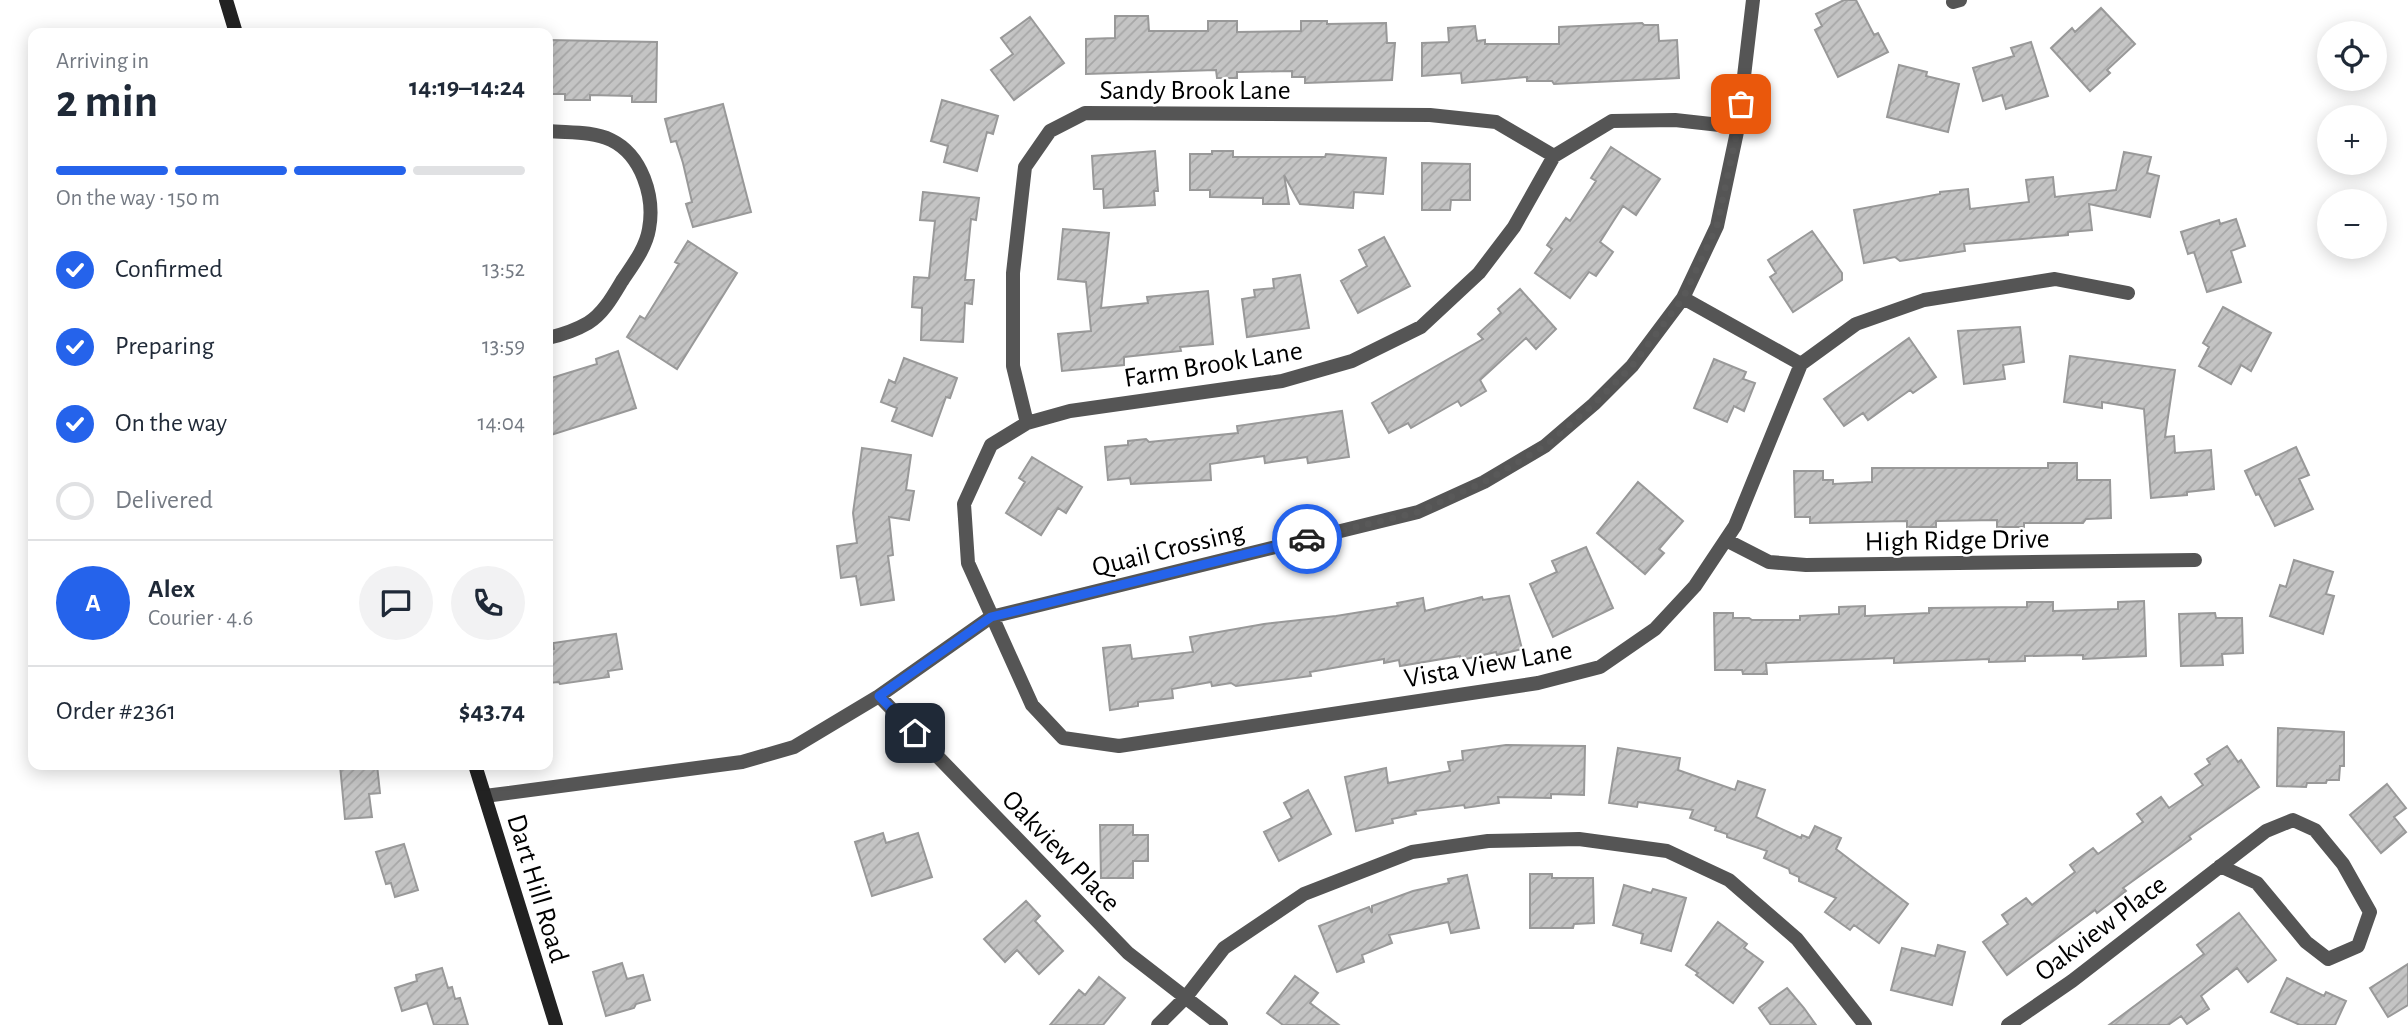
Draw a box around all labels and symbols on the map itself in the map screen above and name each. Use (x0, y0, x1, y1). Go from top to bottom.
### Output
pin (1711, 74, 1771, 134)
street label: Sandy Brook Lane (1099, 77, 1291, 105)
street label: Farm Brook Lane (1122, 337, 1305, 393)
courier (1272, 504, 1342, 574)
street label: Quail Crossing (1090, 517, 1248, 582)
street label: High Ridge Drive (1864, 525, 2050, 557)
street label: Vista View Lane (1402, 636, 1575, 694)
pin (885, 703, 945, 763)
street label: Oakview Place (996, 785, 1125, 917)
street label: Dart Hill Road (501, 811, 573, 966)
street label: Oakview Place (2030, 870, 2172, 987)

